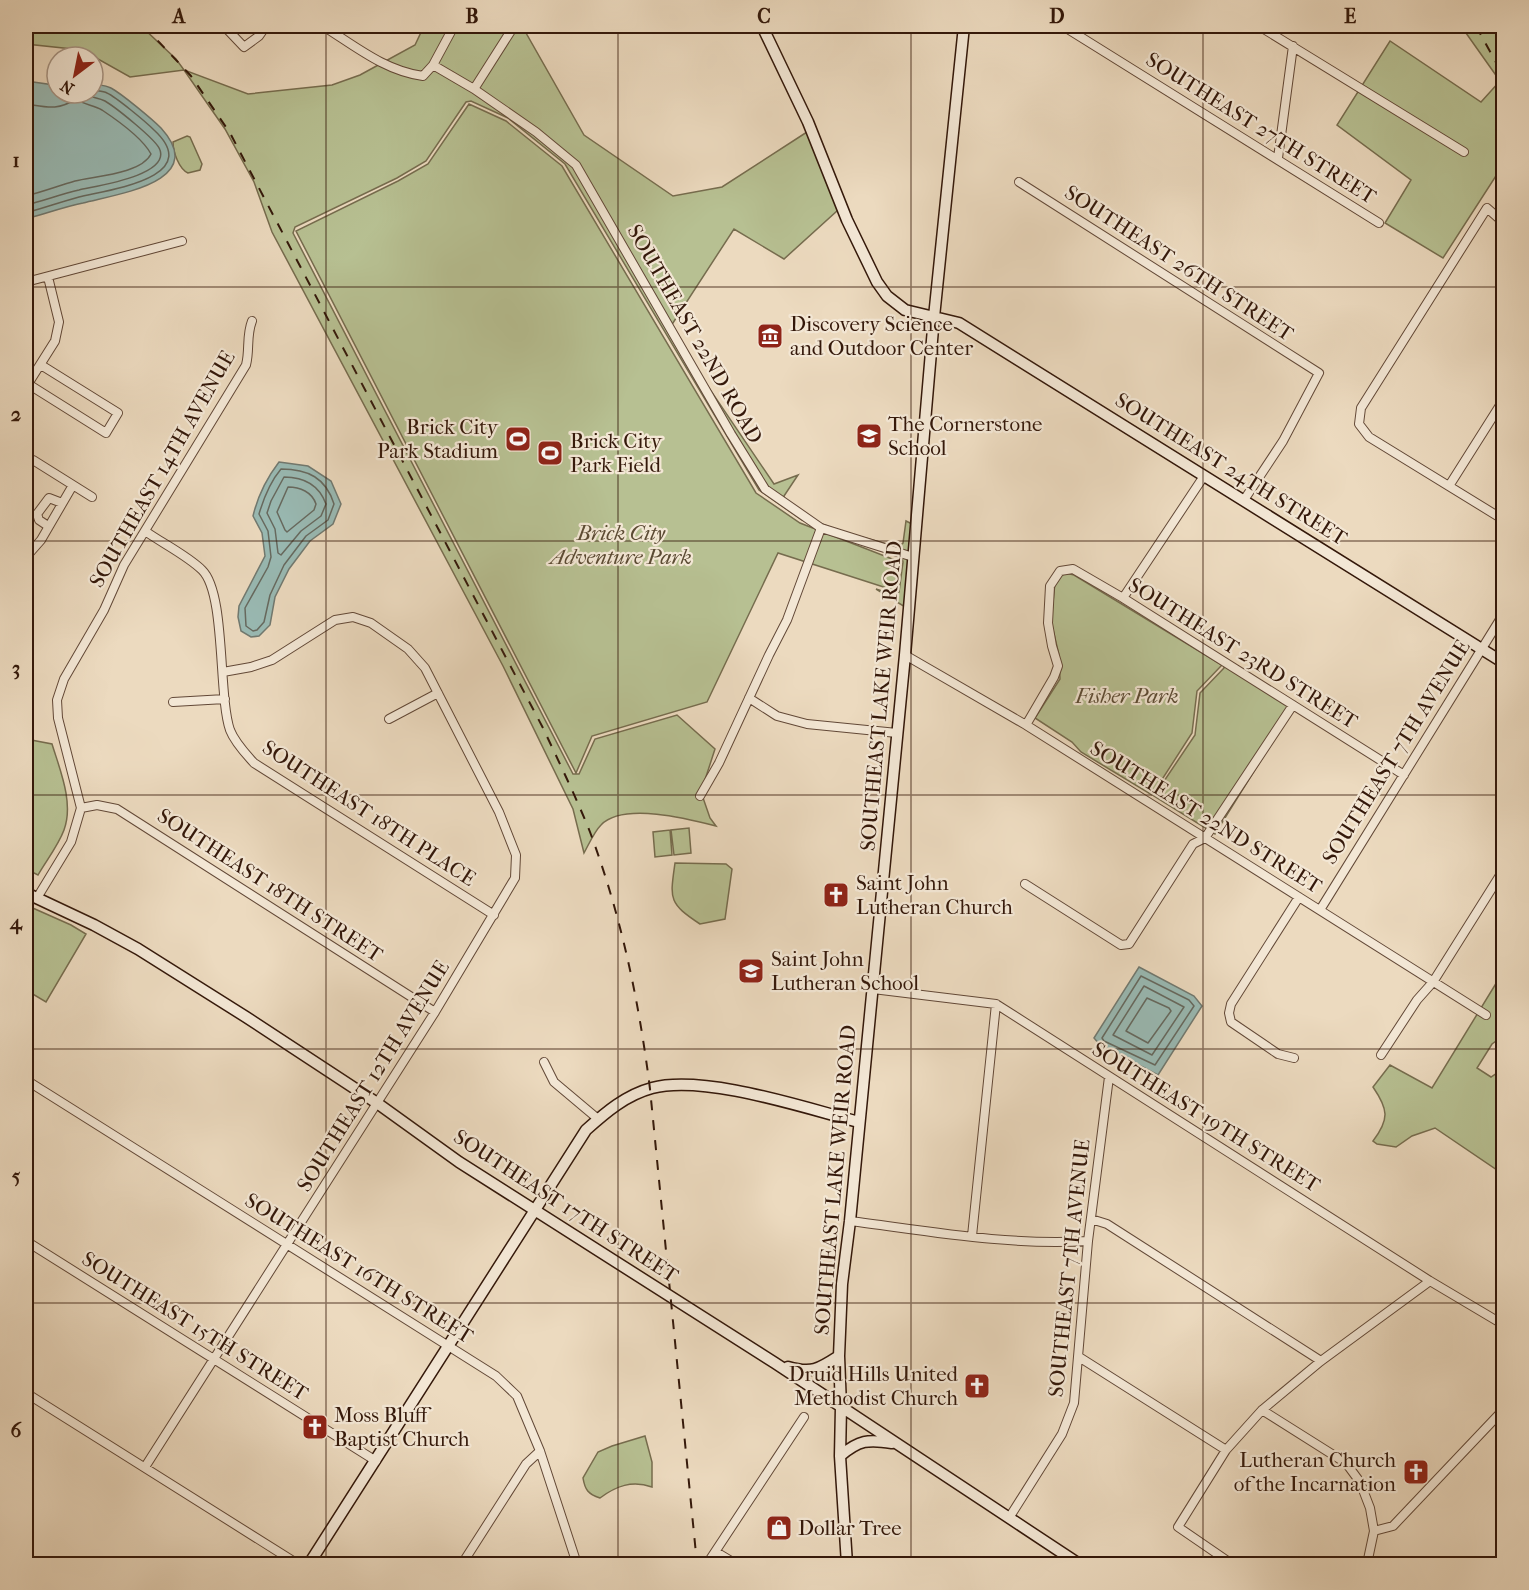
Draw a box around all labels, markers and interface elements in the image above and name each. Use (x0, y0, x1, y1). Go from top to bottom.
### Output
text: A (171, 5, 187, 28)
text: B (465, 5, 479, 28)
text: C (757, 5, 771, 28)
text: D (1049, 5, 1065, 28)
text: E (1344, 5, 1356, 28)
north arrow (45, 45, 105, 105)
street label: SOUTHEAST 27TH STREET (1142, 47, 1381, 209)
text: N (56, 76, 77, 99)
text: 1 (12, 149, 20, 172)
street label: SOUTHEAST 26TH STREET (1060, 180, 1298, 346)
street label: SOUTHEAST 22ND ROAD (622, 220, 768, 448)
place label: Discovery Science and Outdoor Center (790, 312, 973, 360)
museum icon: Discovery Science and Outdoor Center (755, 321, 785, 351)
street label: SOUTHEAST 14TH AVENUE (84, 346, 240, 592)
street label: SOUTHEAST 24TH STREET (1111, 388, 1352, 551)
text: 2 (11, 403, 21, 426)
place label: The Cornerstone School (888, 412, 1042, 460)
place label: Brick City Park Stadium (377, 415, 499, 463)
school or university icon: The Cornerstone School (854, 421, 884, 451)
sports icon: Brick City Park Stadium (503, 424, 533, 454)
place label: Brick City Park Field (570, 429, 663, 477)
sports icon: Brick City Park Field (535, 438, 565, 468)
park label: Brick City Adventure Park (547, 521, 692, 569)
street label: SOUTHEAST LAKE WEIR ROAD (855, 540, 907, 852)
street label: SOUTHEAST 23RD STREET (1124, 573, 1363, 734)
street label: SOUTHEAST 7TH AVENUE (1317, 635, 1475, 868)
text: 3 (12, 657, 20, 680)
park label: Fisher Park (1075, 684, 1178, 708)
street label: SOUTHEAST 18TH PLACE (258, 735, 480, 891)
street label: SOUTHEAST 22ND STREET (1086, 736, 1327, 899)
street label: SOUTHEAST 18TH STREET (153, 803, 388, 967)
place label: Saint John Lutheran Church (856, 871, 1013, 919)
church icon: Saint John Lutheran Church (821, 880, 851, 910)
text: 4 (9, 911, 23, 935)
place label: Saint John Lutheran School (771, 947, 919, 995)
street label: SOUTHEAST 12TH AVENUE (292, 956, 454, 1196)
school or university icon: Saint John Lutheran School (736, 956, 766, 986)
street label: SOUTHEAST LAKE WEIR ROAD (809, 1024, 861, 1336)
street label: SOUTHEAST 19TH STREET (1088, 1037, 1325, 1198)
street label: SOUTHEAST 17TH STREET (449, 1124, 684, 1288)
street label: SOUTHEAST 7TH AVENUE (1044, 1138, 1095, 1398)
text: 5 (12, 1165, 21, 1188)
street label: SOUTHEAST 16TH STREET (241, 1188, 478, 1349)
street label: SOUTHEAST 15TH STREET (78, 1246, 313, 1406)
place label: Druid Hills United Methodist Church (788, 1362, 959, 1410)
church icon: Druid Hills United Methodist Church (962, 1371, 992, 1401)
place label: Moss Bluff Baptist Church (334, 1403, 470, 1451)
church icon: Moss Bluff Baptist Church (300, 1412, 330, 1442)
text: 6 (11, 1419, 23, 1442)
place label: Lutheran Church of the Incarnation (1234, 1448, 1396, 1496)
church icon: Lutheran Church of the Incarnation (1401, 1457, 1431, 1487)
shop icon: Dollar Tree (764, 1513, 794, 1543)
place label: Dollar Tree (798, 1516, 902, 1540)

